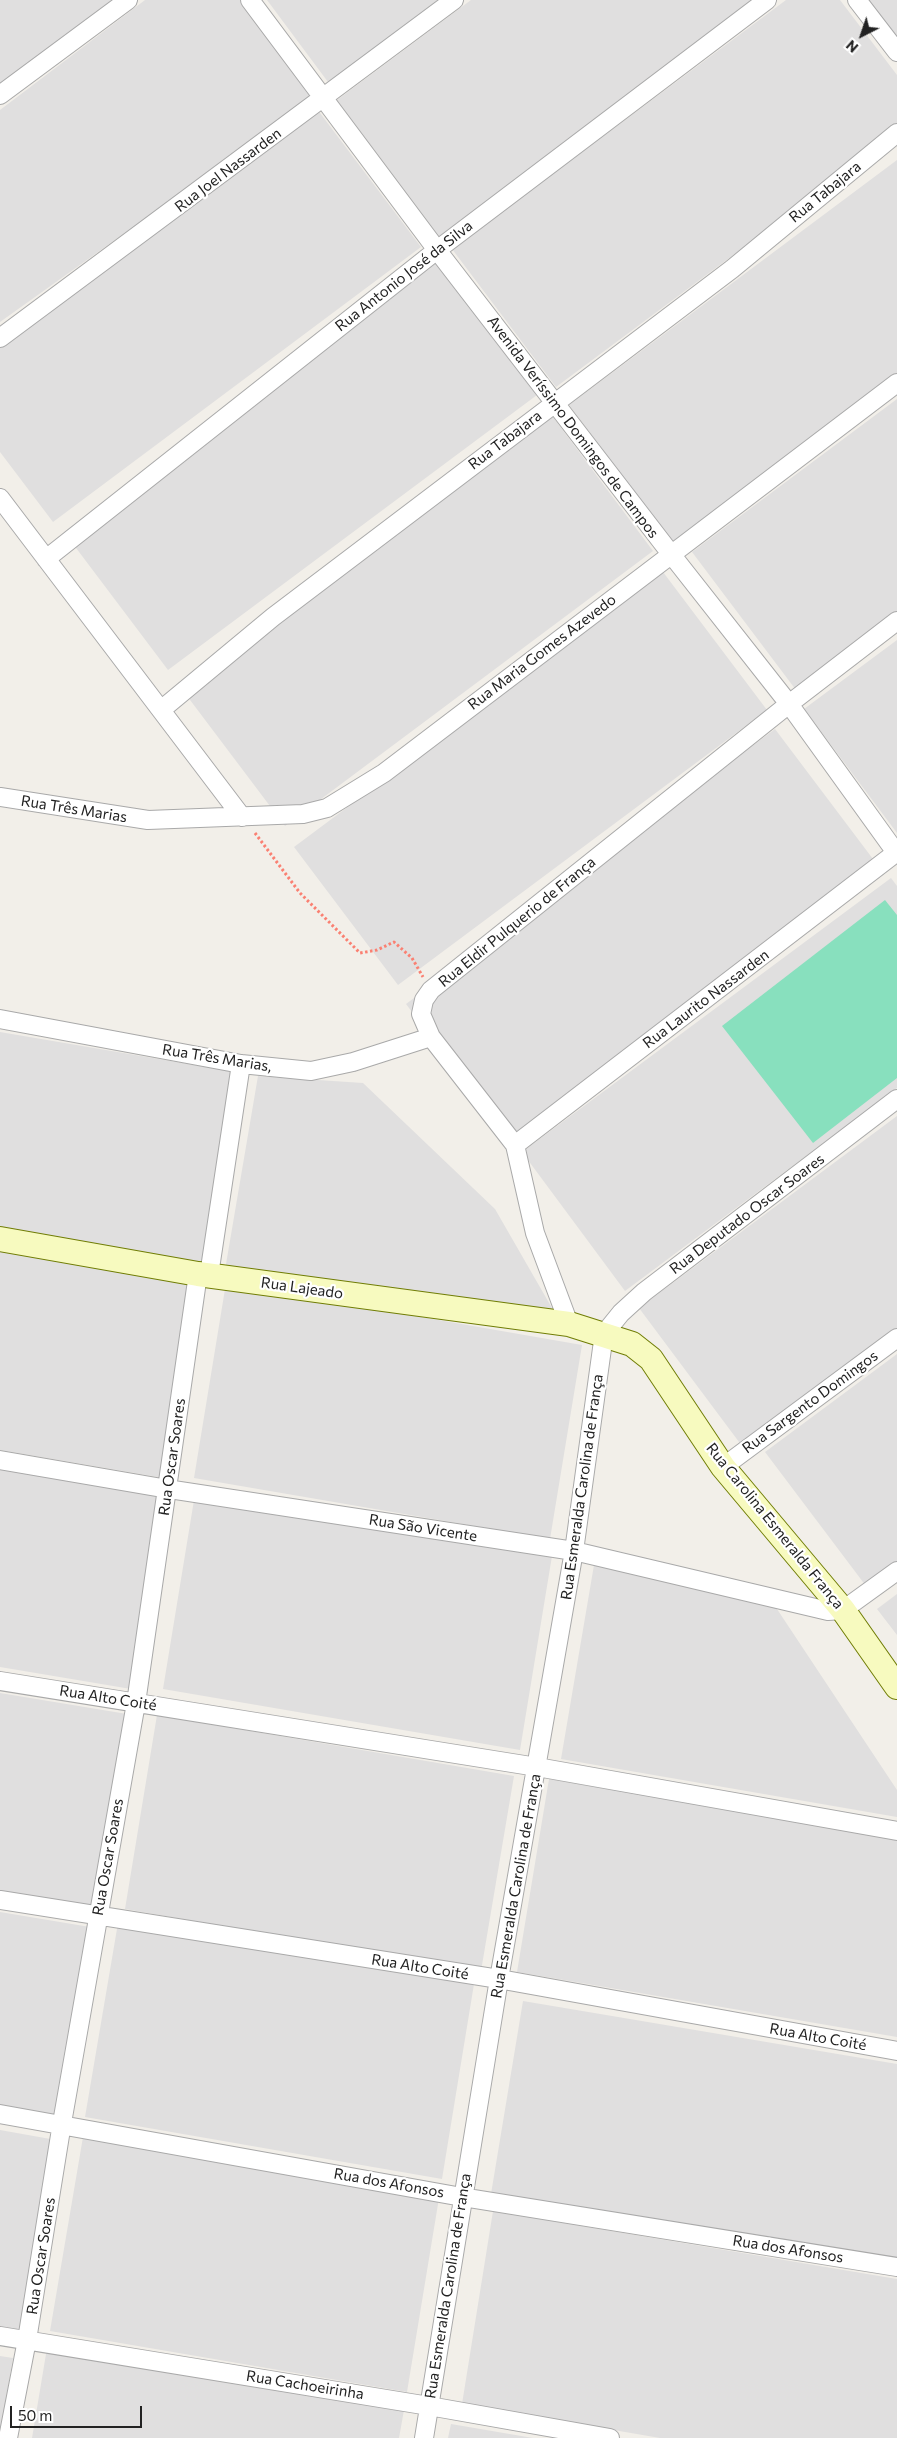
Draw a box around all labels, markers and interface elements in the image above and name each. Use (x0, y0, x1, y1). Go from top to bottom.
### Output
north arrow (837, 10, 887, 60)
text: N (842, 37, 861, 57)
street label: Rua Joel Nassarden (171, 124, 285, 216)
street label: Rua Tabajara (785, 158, 865, 226)
street label: Rua Antonio José da Silva (332, 217, 476, 335)
street label: Avenida Veríssimo Domingos de Campos (483, 312, 663, 542)
street label: Rua Tabajara (465, 407, 545, 473)
street label: Rua Maria Gomes Azevedo (464, 590, 620, 714)
street label: Rua Três Marias (20, 792, 128, 826)
street label: Rua Eldir Pulquerio de França (435, 853, 599, 991)
street label: Rua Laurito Nassarden (639, 946, 773, 1052)
street label: Rua Três Marias, (161, 1040, 273, 1076)
street label: Rua Deputado Oscar Soares (666, 1150, 828, 1278)
street label: Rua Lajeado (260, 1273, 344, 1303)
street label: Rua Sargento Domingos (739, 1347, 881, 1457)
street label: Rua Esmeralda Carolina de França (557, 1373, 607, 1601)
street label: Rua Oscar Soares (155, 1397, 189, 1517)
street label: Rua Carolina Esmeralda França (702, 1439, 848, 1613)
street label: Rua São Vicente (368, 1511, 478, 1545)
street label: Rua Alto Coité (58, 1681, 158, 1715)
street label: Rua Esmeralda Carolina de França (487, 1772, 545, 2000)
street label: Rua Oscar Soares (89, 1797, 127, 1917)
street label: Rua Alto Coité (370, 1950, 470, 1984)
street label: Rua Alto Coité (768, 2020, 868, 2054)
street label: Rua dos Afonsos (332, 2164, 446, 2202)
street label: Rua Esmeralda Carolina de França (421, 2172, 475, 2400)
street label: Rua Oscar Soares (23, 2196, 59, 2316)
street label: Rua dos Afonsos (731, 2231, 845, 2267)
street label: Rua Cachoeirinha (245, 2367, 365, 2403)
scale bar (12, 2396, 145, 2428)
text: 50 m (18, 2406, 52, 2424)

